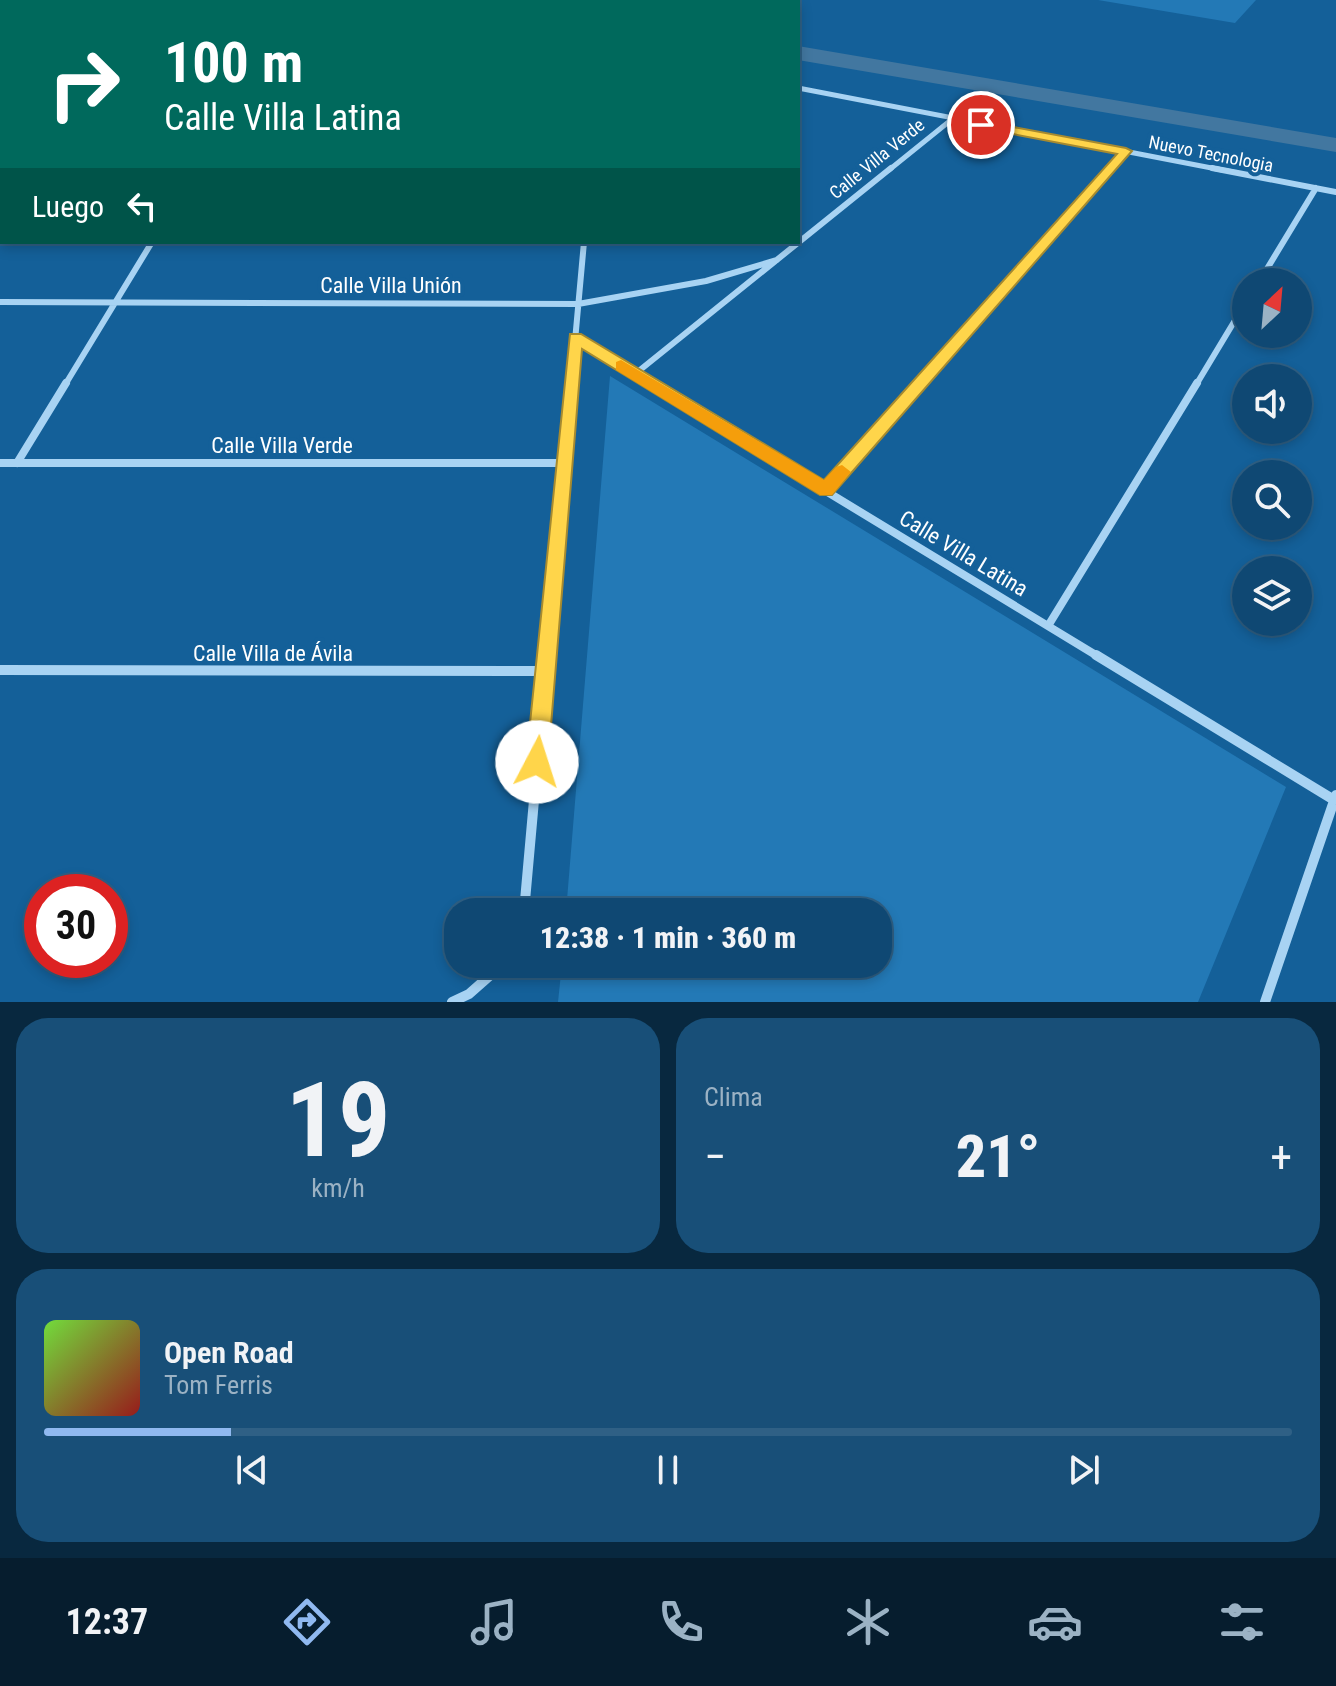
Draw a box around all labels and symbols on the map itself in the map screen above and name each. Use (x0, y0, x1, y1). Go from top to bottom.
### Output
pin (947, 91, 1015, 159)
street label: Calle Villa Verde (825, 114, 928, 203)
street label: Nuevo Tecnologia (1147, 131, 1275, 176)
north arrow (1232, 268, 1312, 348)
street label: Calle Villa Unión (320, 273, 462, 298)
street label: Calle Villa Verde (211, 433, 353, 458)
street label: Calle Villa Latina (895, 505, 1032, 602)
street label: Calle Villa de Ávila (193, 641, 353, 666)
position arrow (495, 720, 579, 804)
speed limit sign: 30 (24, 874, 128, 978)

